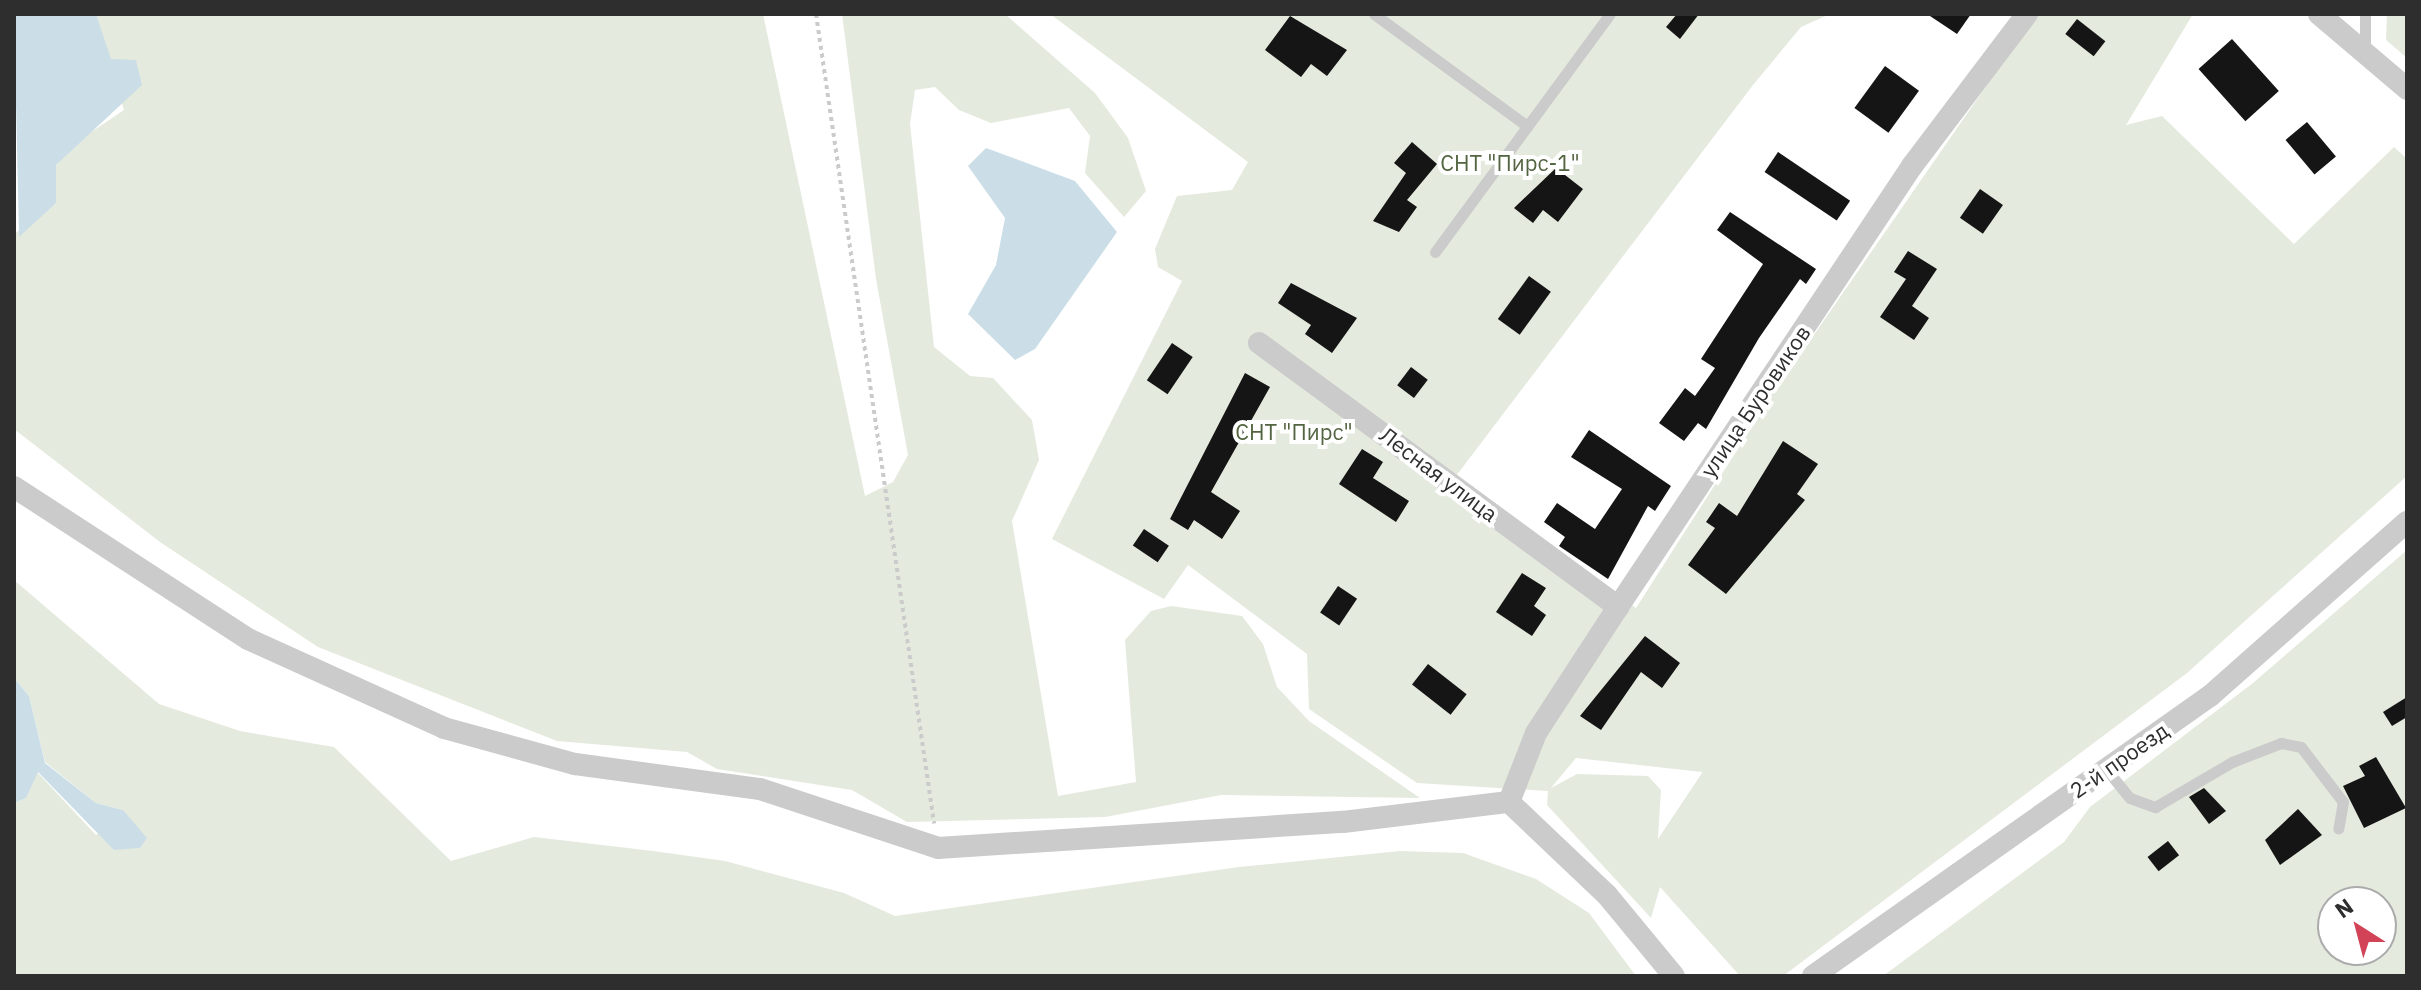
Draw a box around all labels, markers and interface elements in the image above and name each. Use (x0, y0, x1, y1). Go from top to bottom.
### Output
park label: СНТ "Пирс-1" (1440, 150, 1580, 176)
street label: улица Буровиков (1694, 320, 1816, 482)
park label: СНТ "Пирс" (1235, 419, 1353, 445)
street label: Лесная улица (1375, 421, 1503, 527)
street label: 2-й проезд (2065, 716, 2173, 804)
north arrow (2317, 886, 2397, 966)
text: N (2329, 891, 2359, 924)

